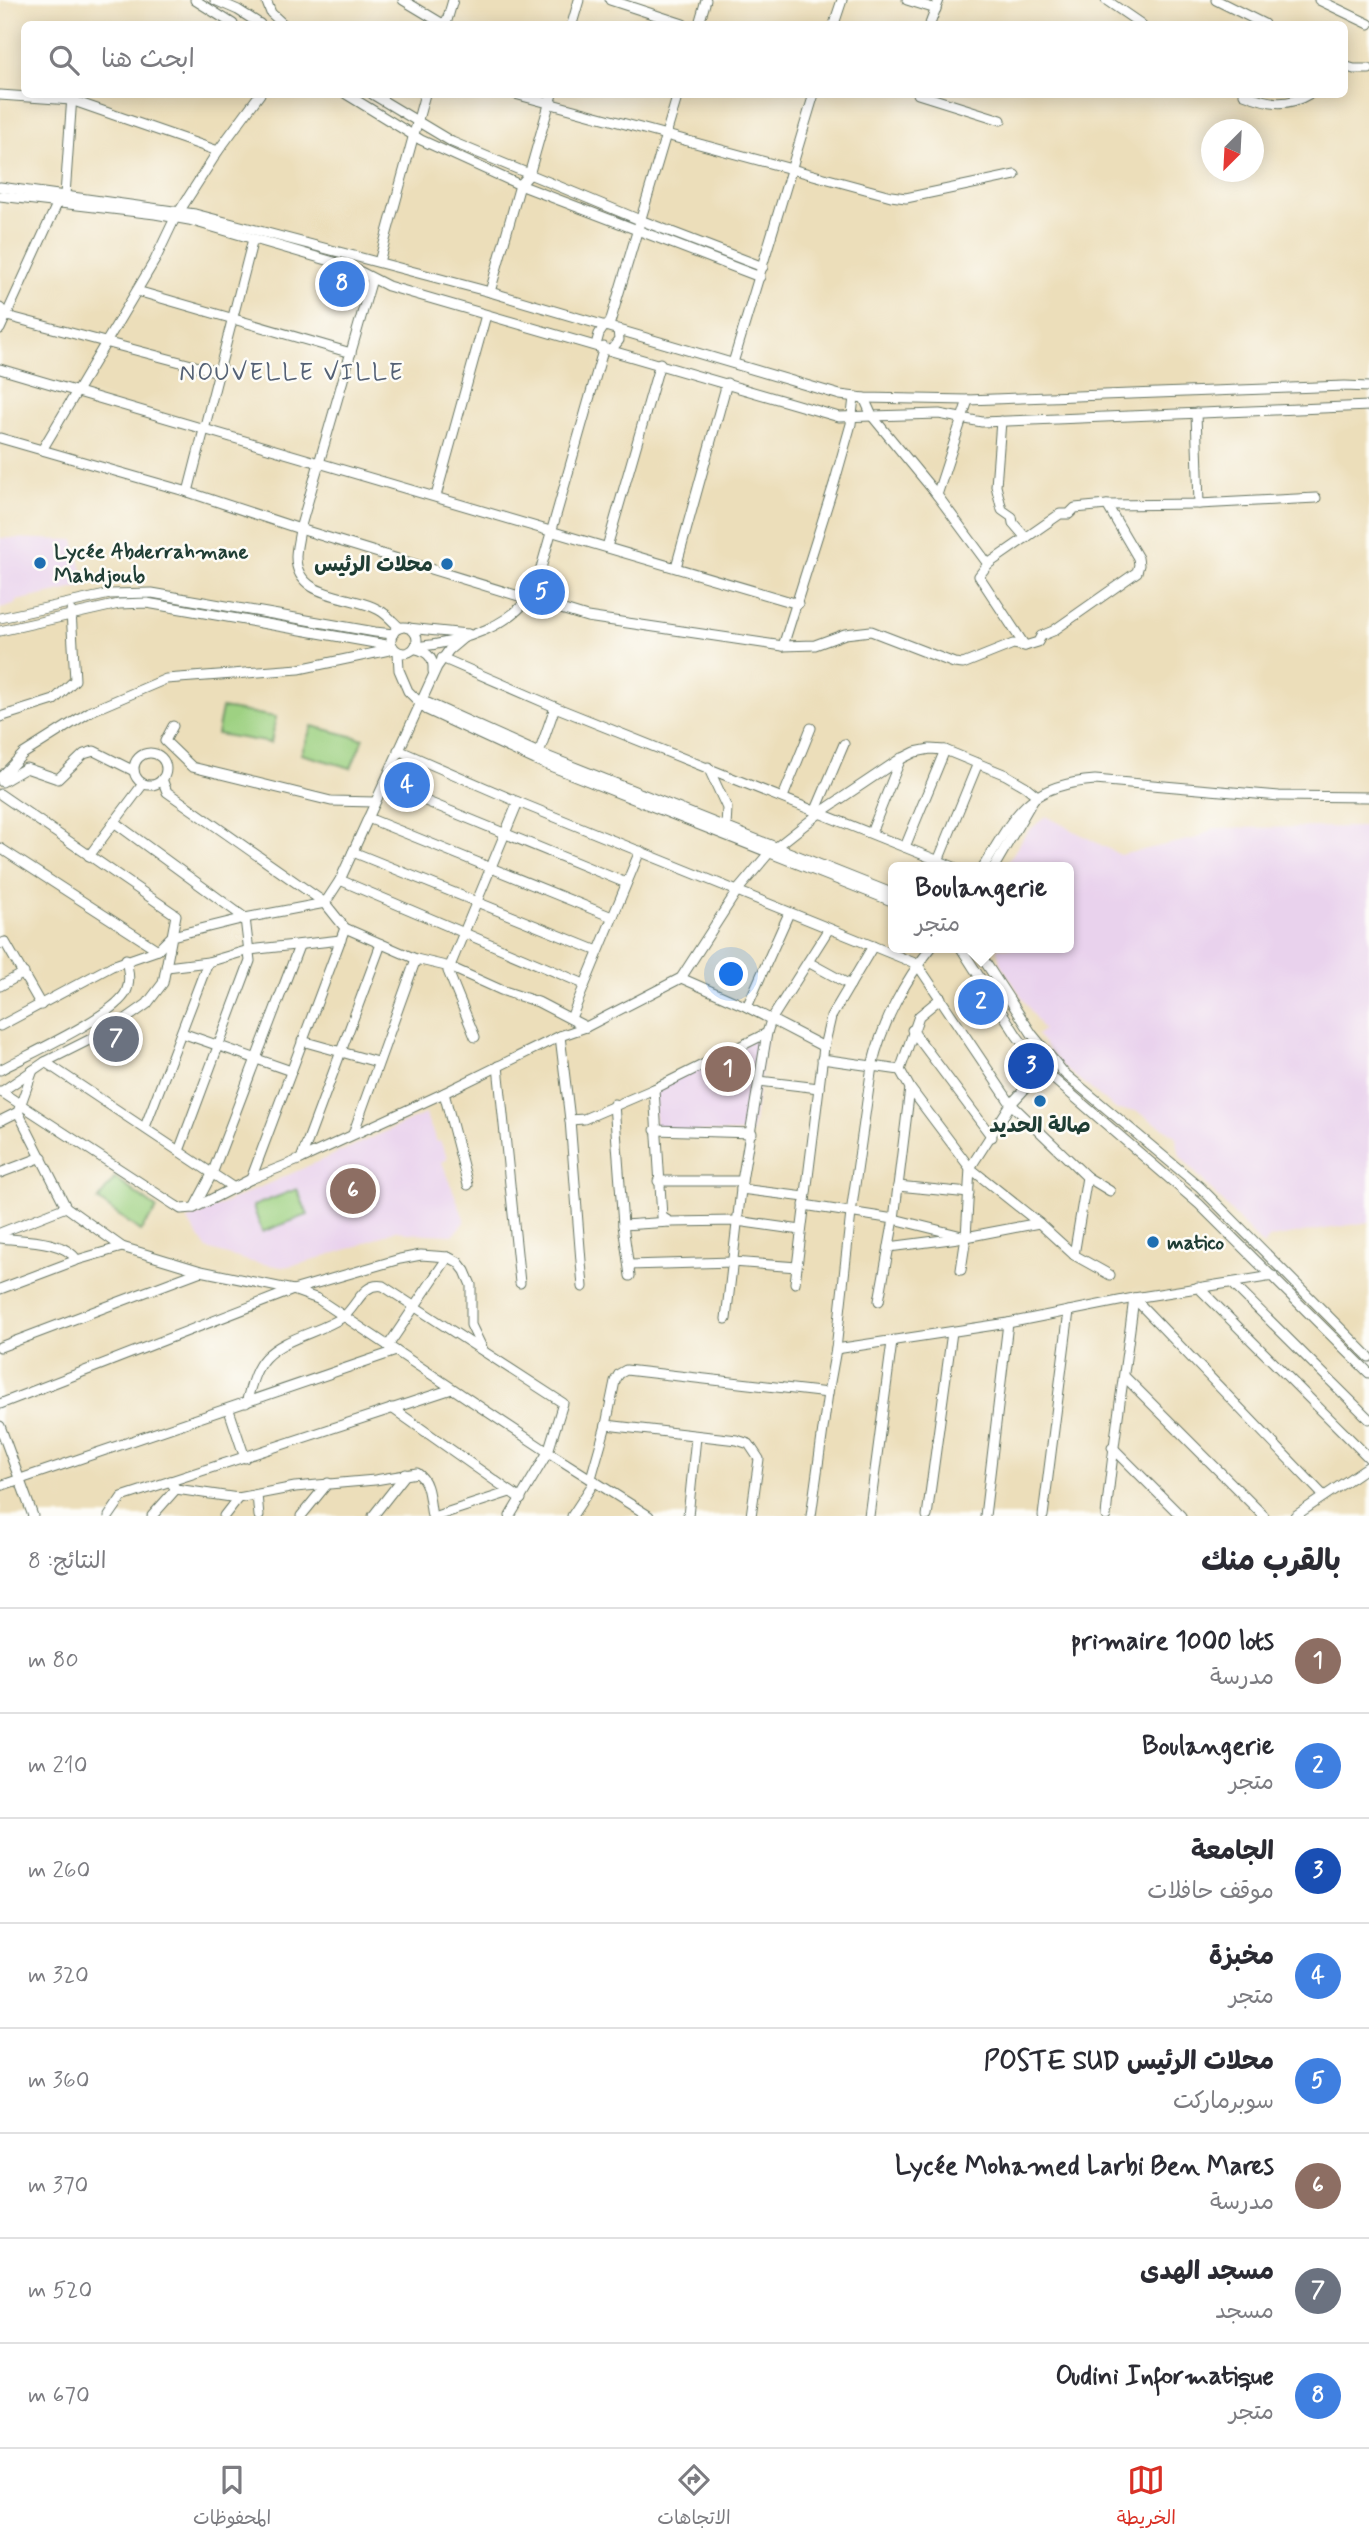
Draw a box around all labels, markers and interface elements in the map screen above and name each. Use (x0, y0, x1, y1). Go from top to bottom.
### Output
search box (21, 21, 1348, 98)
icon: search (45, 41, 83, 79)
text: ابحث هنا (101, 43, 195, 77)
north arrow (1201, 119, 1264, 182)
pin: 8 (319, 258, 365, 310)
district label: NOUVELLE VILLE (179, 358, 405, 389)
place label: Lycée Abderrahmane Mahdjoub (54, 538, 248, 590)
place label: محلات الرئيس (314, 551, 433, 579)
marker: Lycée Abderrahmane Mahdjoub (32, 555, 48, 571)
marker: محلات الرئيس (439, 556, 455, 572)
pin: 5 (519, 566, 565, 618)
pin: 4 (384, 759, 430, 811)
popup (888, 862, 1074, 953)
text: Boulangerie (915, 872, 1047, 906)
text: متجر (915, 910, 960, 940)
your location (714, 957, 748, 991)
pin: 2 (958, 976, 1004, 1028)
pin: 7 (93, 1013, 139, 1065)
pin: 3 (1008, 1040, 1054, 1092)
pin: 1 (705, 1043, 751, 1095)
marker: صالة الحديد (1032, 1093, 1048, 1109)
place label: صالة الحديد (989, 1112, 1091, 1140)
pin: 6 (330, 1165, 376, 1217)
place label: matico (1167, 1229, 1224, 1257)
marker: matico (1145, 1234, 1161, 1250)
text: بالقرب منك (1201, 1542, 1341, 1581)
text: النتائج: 8 (28, 1547, 106, 1577)
text: primaire 1000 lots (1071, 1625, 1274, 1659)
text: 80 m (28, 1646, 79, 1676)
text: 1 (1313, 1646, 1323, 1676)
text: مدرسة (1210, 1663, 1274, 1693)
text: Boulangerie (1142, 1730, 1274, 1764)
text: 210 m (28, 1751, 88, 1781)
text: 2 (1312, 1751, 1324, 1781)
text: متجر (1229, 1768, 1274, 1798)
text: الجامعة (1191, 1835, 1274, 1869)
text: 260 m (28, 1856, 90, 1886)
text: 3 (1313, 1856, 1323, 1886)
text: موقف حافلات (1147, 1877, 1274, 1907)
text: مخبزة (1209, 1940, 1274, 1974)
text: 320 m (28, 1961, 89, 1991)
text: 4 (1311, 1961, 1325, 1991)
text: متجر (1229, 1982, 1274, 2012)
text: محلات الرئيس POSTE SUD (984, 2045, 1274, 2079)
text: 360 m (28, 2066, 89, 2096)
text: 5 (1311, 2066, 1325, 2096)
text: سوبرماركت (1173, 2087, 1274, 2117)
text: Lycée Mohamed Larbi Ben Mares (895, 2150, 1274, 2184)
text: 370 m (28, 2171, 88, 2201)
text: 6 (1312, 2171, 1324, 2201)
text: مدرسة (1210, 2188, 1274, 2218)
text: مسجد الهدى (1140, 2255, 1274, 2289)
text: 520 m (28, 2276, 92, 2306)
text: 7 (1311, 2276, 1325, 2306)
text: مسجد (1215, 2297, 1274, 2327)
text: Oudini Informatique (1055, 2360, 1274, 2394)
text: 670 m (28, 2381, 90, 2411)
text: 8 (1312, 2381, 1325, 2411)
text: متجر (1229, 2398, 1274, 2428)
tab: المحفوظات (193, 2461, 271, 2534)
tab: الاتجاهات (657, 2461, 731, 2534)
tab: الخريطة (1117, 2461, 1176, 2534)

